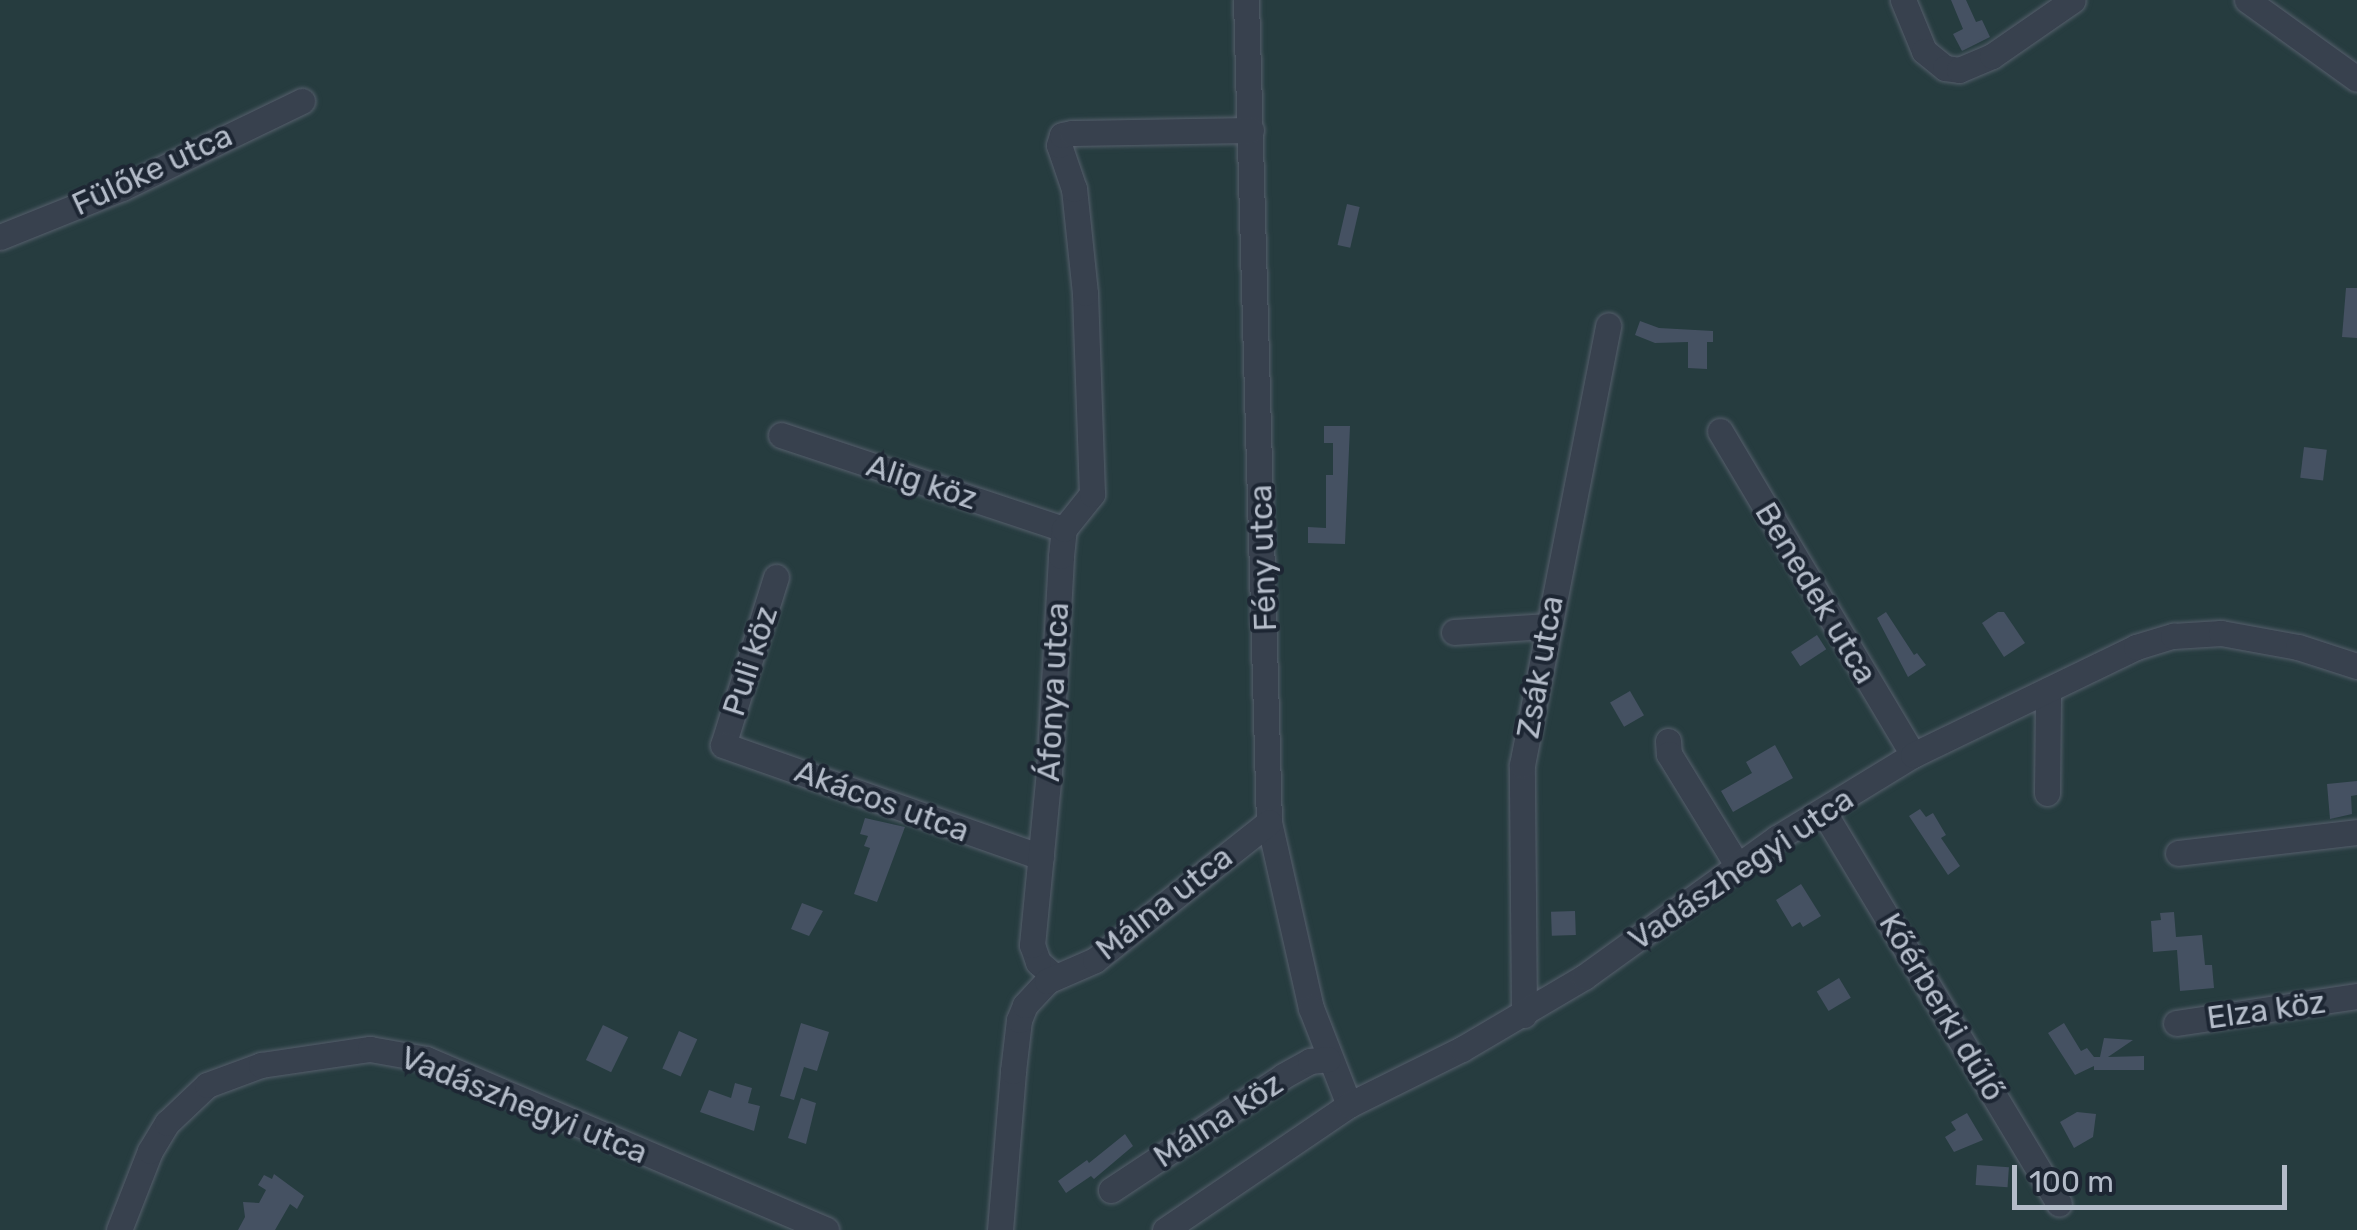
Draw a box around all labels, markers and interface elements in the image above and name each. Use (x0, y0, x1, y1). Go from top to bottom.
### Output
street label: Fülőke utca (66, 116, 238, 224)
street label: Alig köz (862, 446, 982, 518)
street label: Fény utca (1241, 484, 1285, 632)
street label: Benedek utca (1747, 495, 1885, 691)
street label: Zsák utca (1509, 593, 1571, 741)
street label: Puli köz (714, 601, 786, 721)
street label: Áfonya utca (1029, 601, 1077, 783)
street label: Akácos utca (790, 752, 974, 850)
street label: Vadászhegyi utca (1621, 780, 1861, 958)
street label: Málna utca (1088, 838, 1240, 968)
street label: Kőérberki dűlő (1871, 906, 2013, 1108)
street label: Elza köz (2204, 983, 2328, 1037)
street label: Vadászhegyi utca (395, 1038, 653, 1172)
street label: Málna köz (1146, 1064, 1290, 1176)
scale bar (2017, 1145, 2292, 1207)
text: 100 m (2029, 1164, 2114, 1200)

